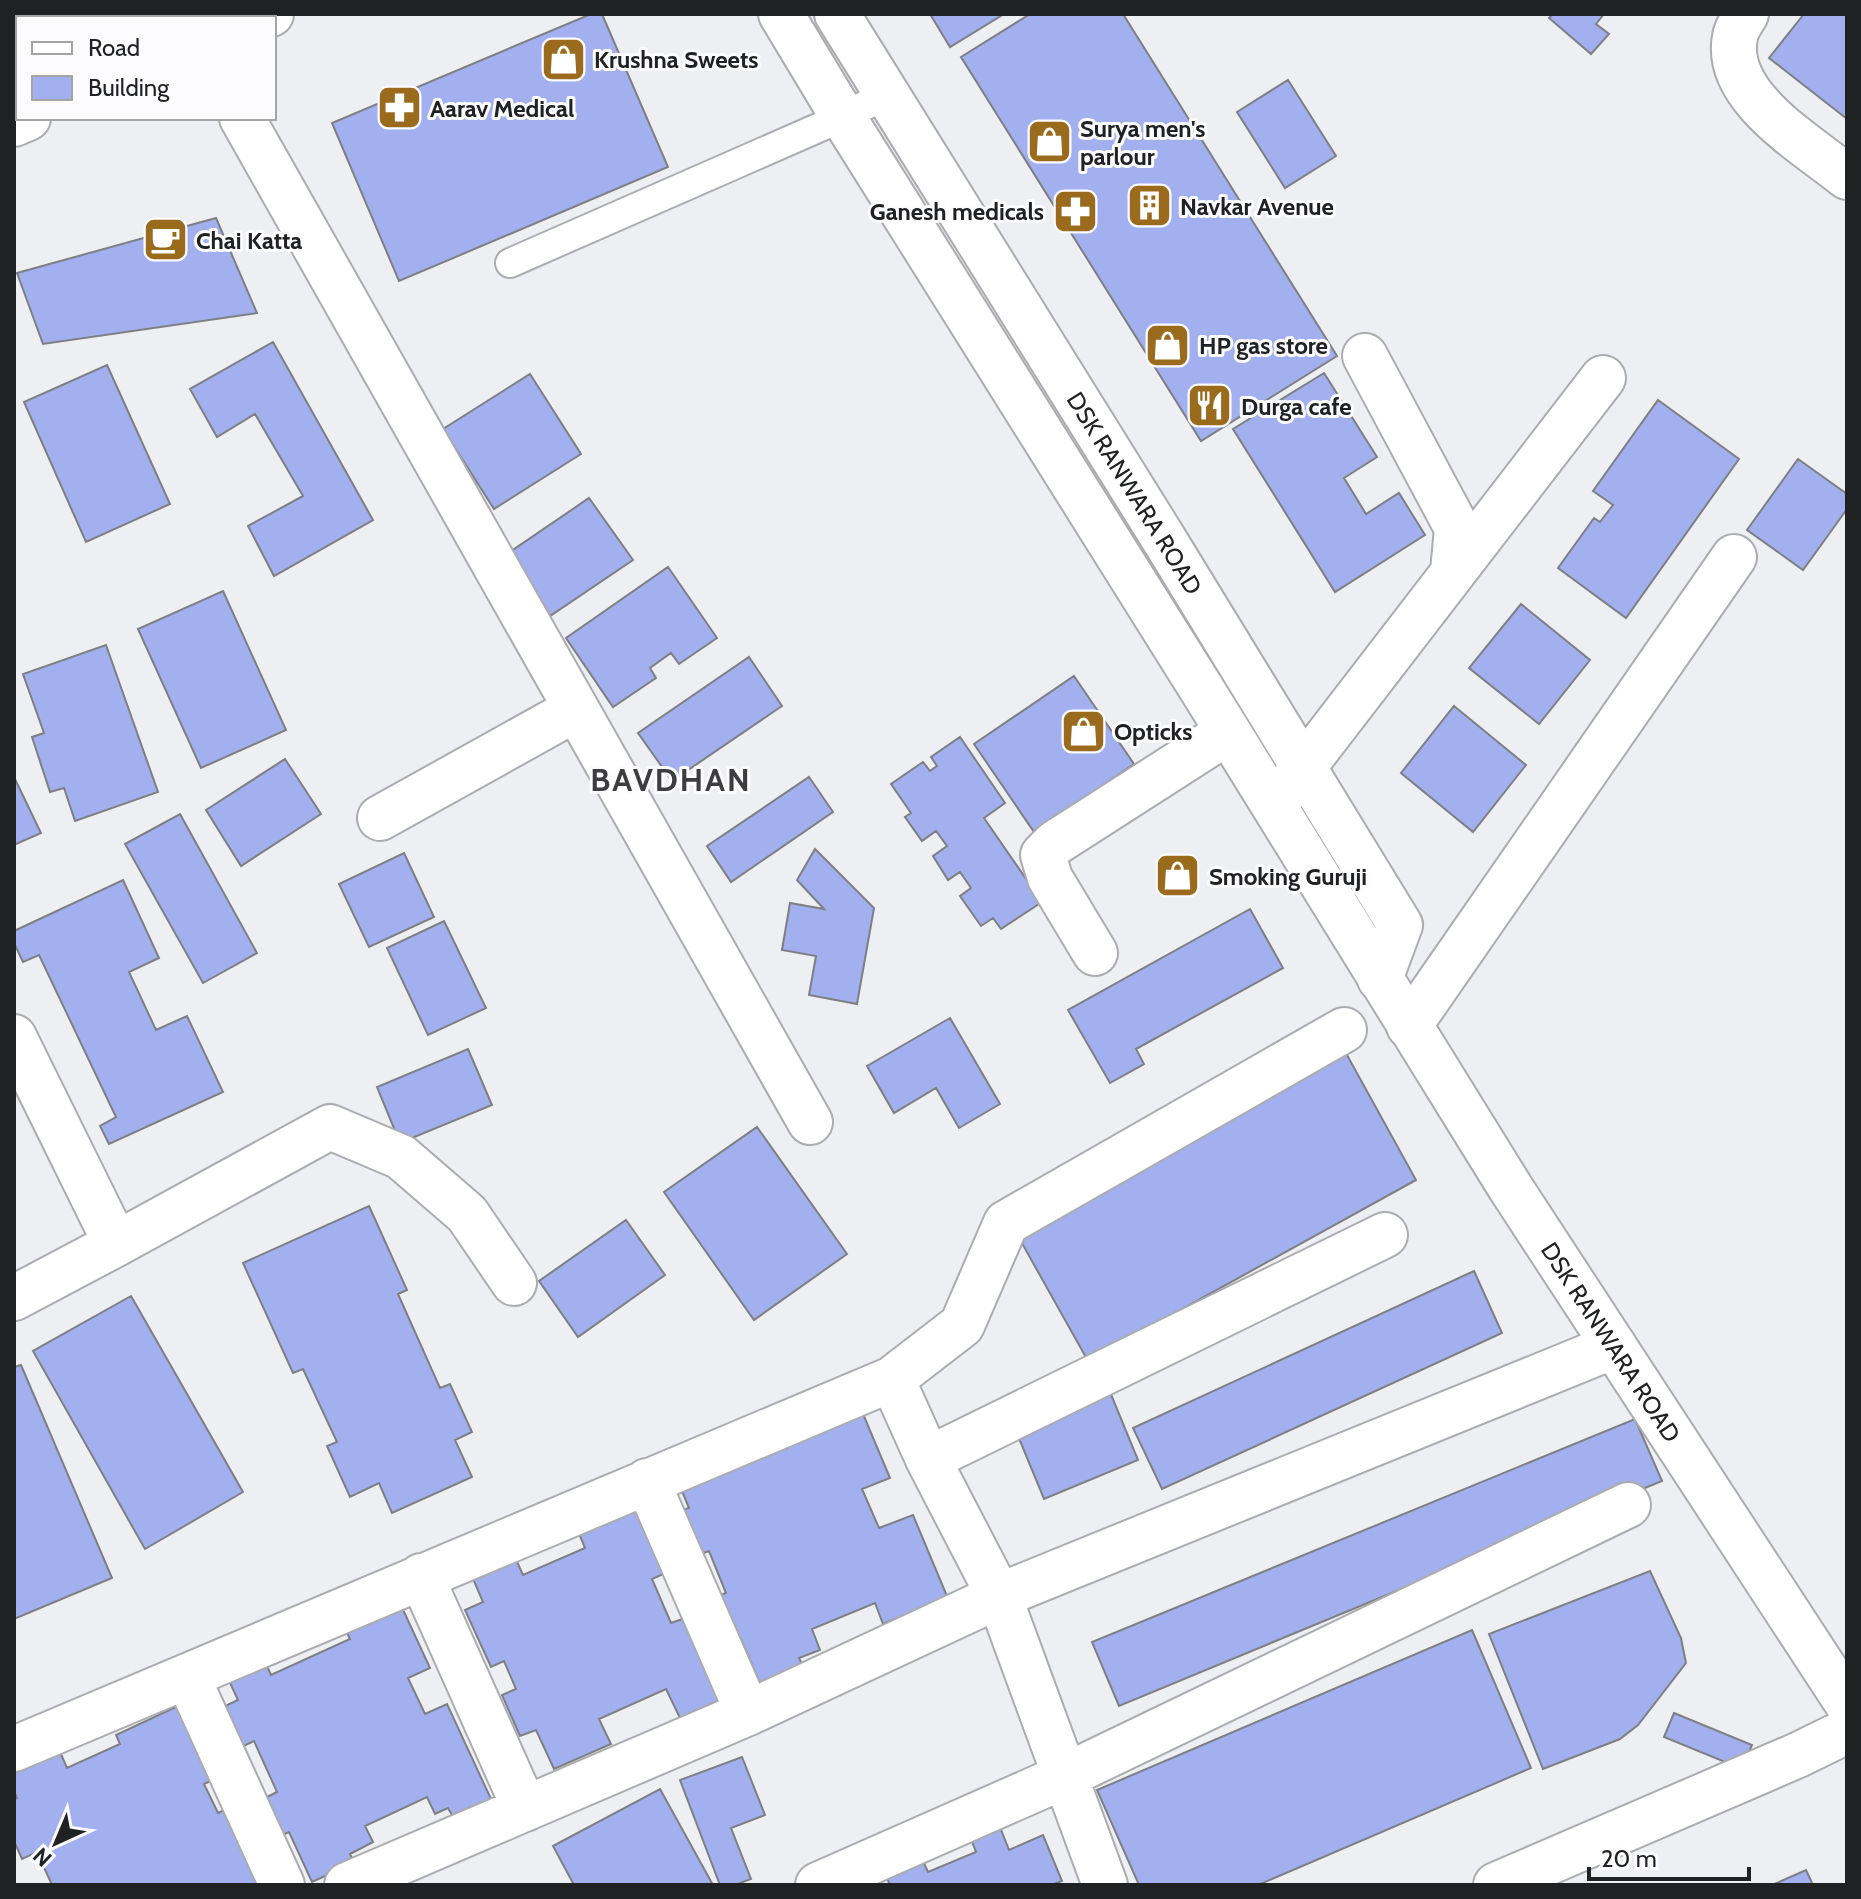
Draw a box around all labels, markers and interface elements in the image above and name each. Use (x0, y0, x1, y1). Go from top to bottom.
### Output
legend (16, 16, 276, 120)
text: Road (88, 33, 140, 62)
shop icon: Krushna Sweets (539, 35, 587, 83)
place label: Krushna Sweets (594, 45, 758, 74)
text: Building (88, 73, 170, 102)
pharmacy icon: Aarav Medical (375, 84, 423, 132)
place label: Aarav Medical (430, 94, 574, 123)
place label: Surya men's parlour (1080, 114, 1205, 171)
shop icon: Surya men's parlour (1025, 118, 1073, 166)
building icon: Navkar Avenue (1125, 182, 1173, 230)
pharmacy icon: Ganesh medicals (1051, 187, 1099, 235)
place label: Navkar Avenue (1180, 192, 1334, 221)
place label: Ganesh medicals (870, 197, 1044, 226)
cafe icon: Chai Katta (141, 216, 189, 264)
place label: Chai Katta (196, 226, 302, 255)
shop icon: HP gas store (1144, 321, 1192, 369)
place label: HP gas store (1199, 331, 1328, 360)
restaurant icon: Durga cafe (1186, 382, 1234, 430)
street label: DSK RANWARA ROAD (1061, 386, 1209, 600)
place label: Durga cafe (1241, 392, 1352, 421)
shop icon: Opticks (1059, 707, 1107, 755)
place label: Opticks (1114, 717, 1192, 746)
district label: BAVDHAN (590, 760, 752, 799)
shop icon: Smoking Guruji (1154, 852, 1202, 900)
place label: Smoking Guruji (1209, 862, 1367, 891)
street label: DSK RANWARA ROAD (1535, 1236, 1687, 1447)
north arrow (16, 1803, 96, 1883)
scale bar (1589, 1831, 1749, 1881)
text: N (27, 1842, 57, 1872)
text: 20 m (1601, 1844, 1657, 1873)

